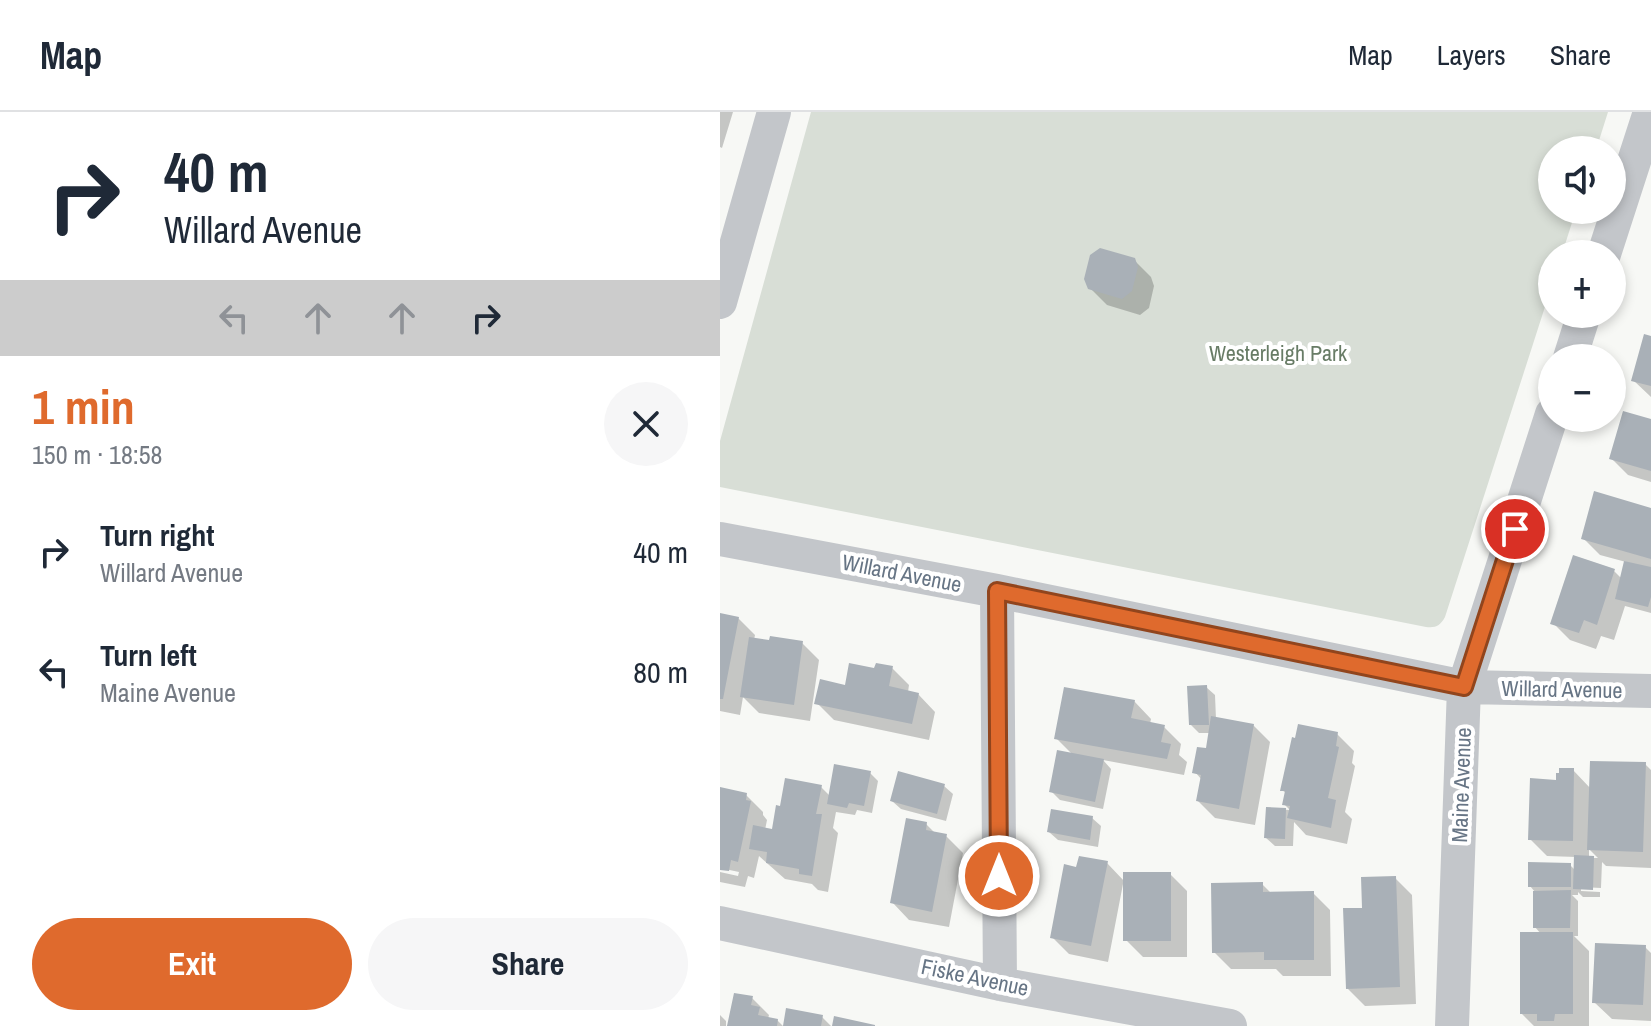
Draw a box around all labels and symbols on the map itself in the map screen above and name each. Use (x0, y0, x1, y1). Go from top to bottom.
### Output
park label: Westerleigh Park (1209, 338, 1348, 368)
pin (1481, 495, 1549, 563)
street label: Willard Avenue (840, 547, 964, 599)
street label: Willard Avenue (1501, 673, 1623, 705)
street label: Maine Avenue (1444, 727, 1478, 843)
position arrow (957, 834, 1041, 918)
street label: Fiske Avenue (919, 951, 1031, 1003)

